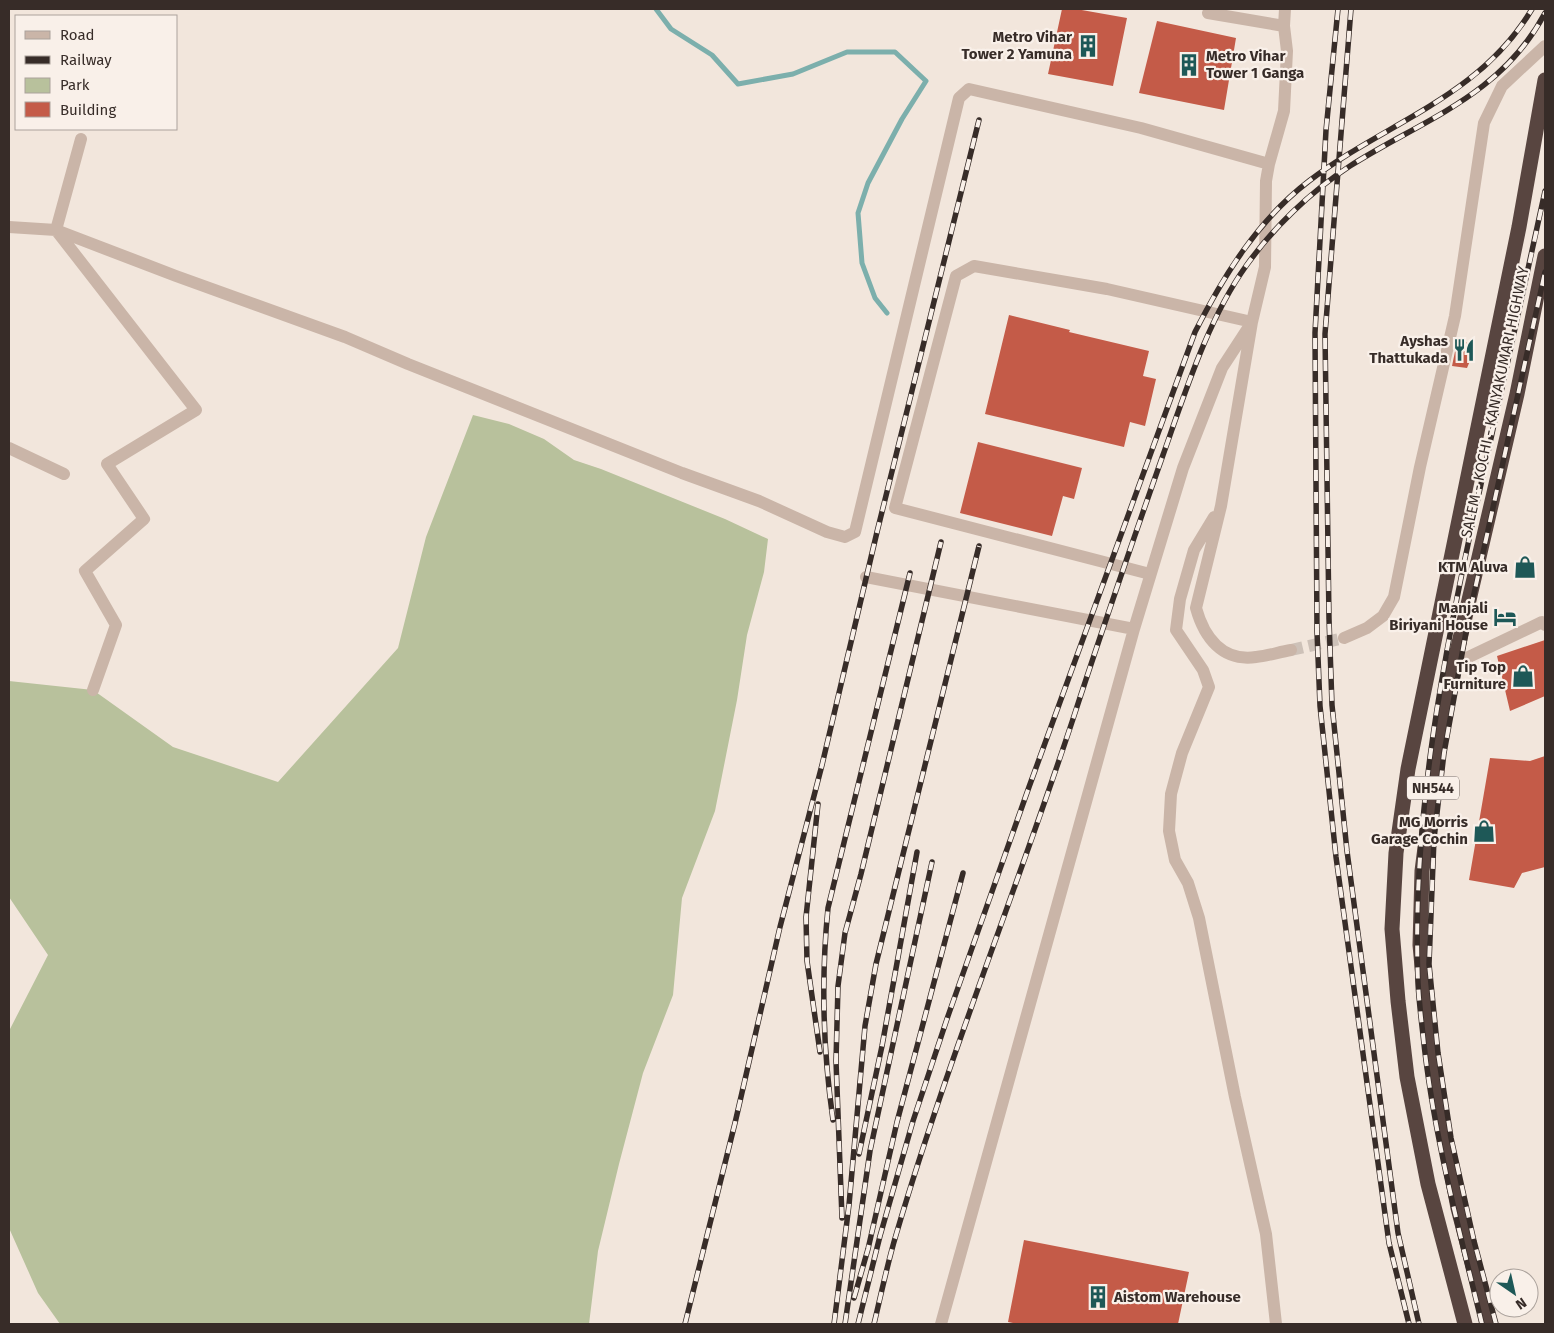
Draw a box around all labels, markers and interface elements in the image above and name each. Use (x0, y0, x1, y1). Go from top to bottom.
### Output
legend (15, 15, 178, 130)
text: Road (60, 26, 95, 44)
place label: Metro Vihar Tower 2 Yamuna (962, 28, 1073, 63)
building icon: Metro Vihar Tower 2 Yamuna (1075, 33, 1101, 59)
place label: Metro Vihar Tower 1 Ganga (1206, 47, 1304, 82)
text: Railway (60, 51, 112, 69)
building icon: Metro Vihar Tower 1 Ganga (1176, 52, 1202, 78)
text: Park (60, 76, 90, 94)
text: Building (60, 101, 116, 119)
street label: SALEM - KOCHI - KANYAKUMARI HIGHWAY (1457, 264, 1533, 539)
place label: Ayshas Thattukada (1369, 332, 1448, 367)
restaurant icon: Ayshas Thattukada (1451, 337, 1477, 363)
shop icon: KTM Aluva (1512, 554, 1538, 580)
place label: KTM Aluva (1438, 558, 1508, 576)
place label: Manjali Biriyani House (1389, 599, 1488, 634)
hotel icon: Manjali Biriyani House (1492, 604, 1518, 630)
place label: Tip Top Furniture (1444, 658, 1506, 693)
shop icon: Tip Top Furniture (1510, 663, 1536, 689)
road number: NH544 (1407, 776, 1459, 800)
place label: MG Morris Garage Cochin (1371, 813, 1468, 848)
shop icon: MG Morris Garage Cochin (1471, 818, 1497, 844)
north arrow (1489, 1268, 1539, 1318)
building icon: Aistom Warehouse (1085, 1284, 1111, 1310)
place label: Aistom Warehouse (1113, 1288, 1241, 1306)
text: N (1512, 1294, 1530, 1313)

